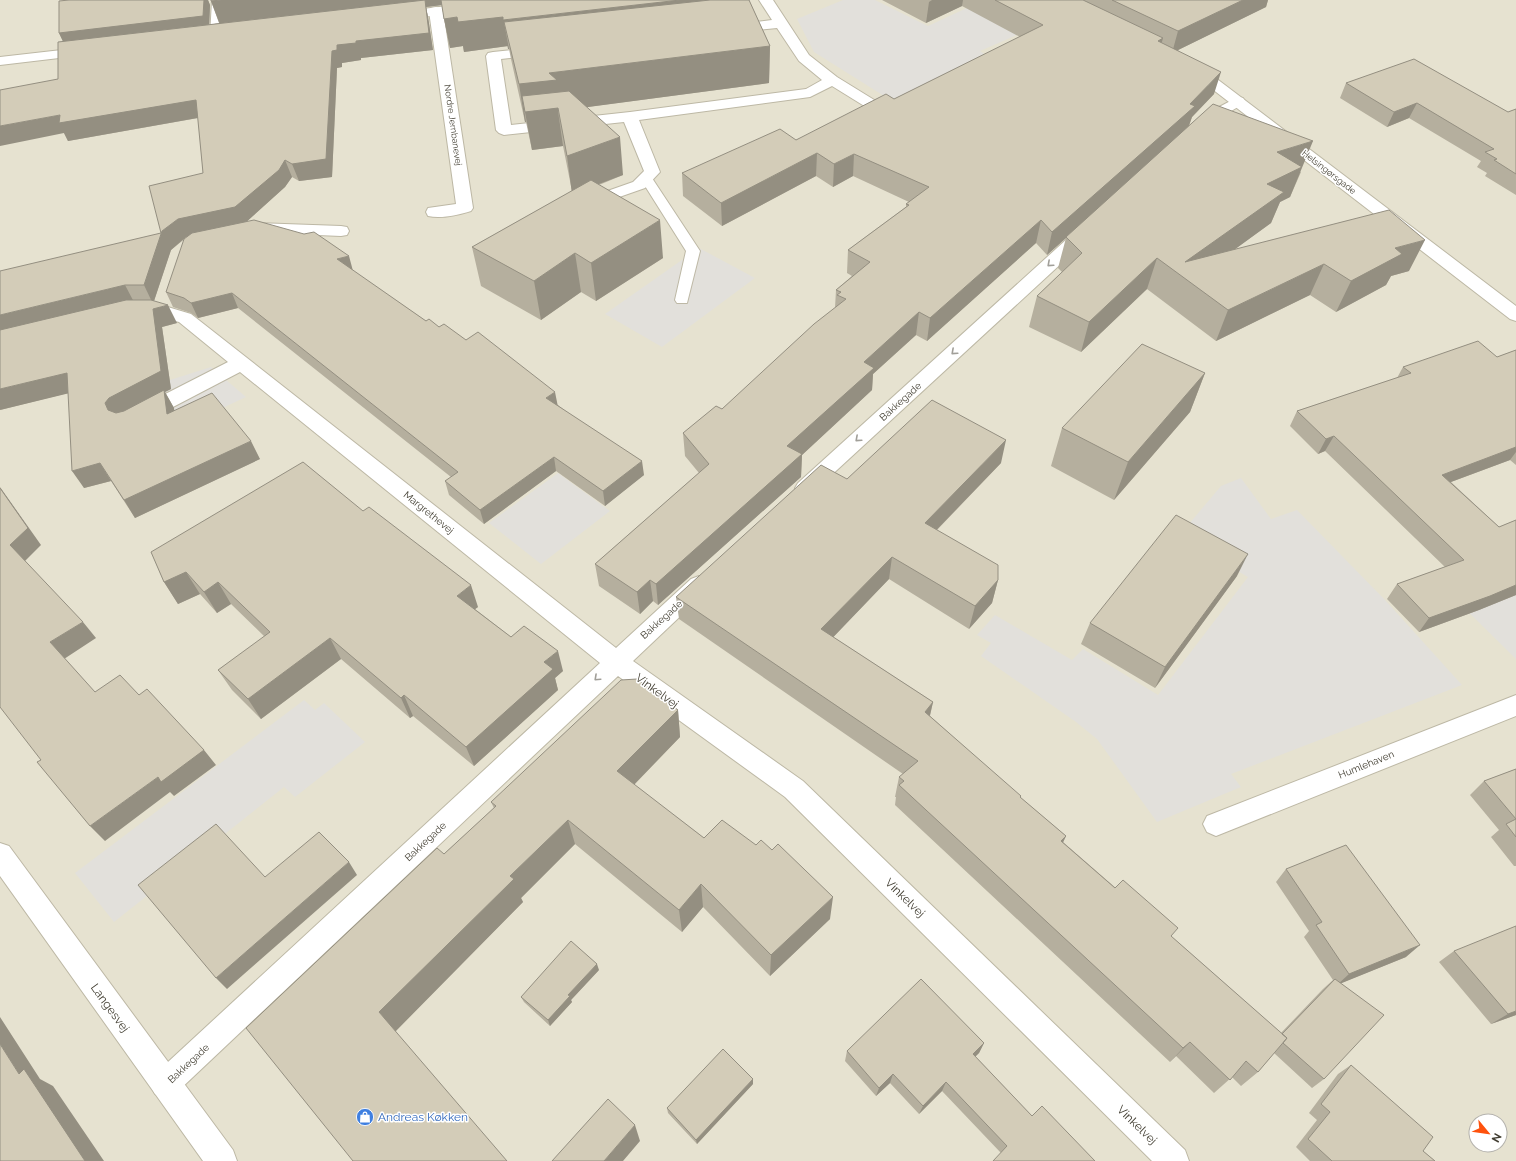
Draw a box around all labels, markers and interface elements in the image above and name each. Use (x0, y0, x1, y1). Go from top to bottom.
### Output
street label: Nordre Jernbanevej (442, 84, 464, 166)
street label: Helsingørsgade (1300, 148, 1358, 197)
one-way arrow (1047, 259, 1055, 267)
one-way arrow (951, 347, 959, 354)
street label: Bakkegade (877, 380, 923, 423)
one-way arrow (855, 435, 863, 442)
street label: Margrethevej (401, 489, 456, 536)
street label: Bakkegade (638, 598, 684, 641)
street label: Vinkelvej (633, 671, 681, 711)
one-way arrow (594, 674, 602, 681)
street label: Humlehaven (1337, 748, 1396, 781)
street label: Bakkegade (403, 820, 448, 863)
street label: Vinkelvej (882, 876, 928, 920)
street label: Langesvej (88, 981, 132, 1035)
street label: Bakkegade (166, 1042, 211, 1085)
street label: Vinkelvej (1114, 1103, 1160, 1147)
shop icon: Andreas Køkken (355, 1107, 375, 1127)
place label: Andreas Køkken (378, 1110, 468, 1124)
north arrow (1468, 1113, 1508, 1153)
text: N (1489, 1131, 1504, 1144)

